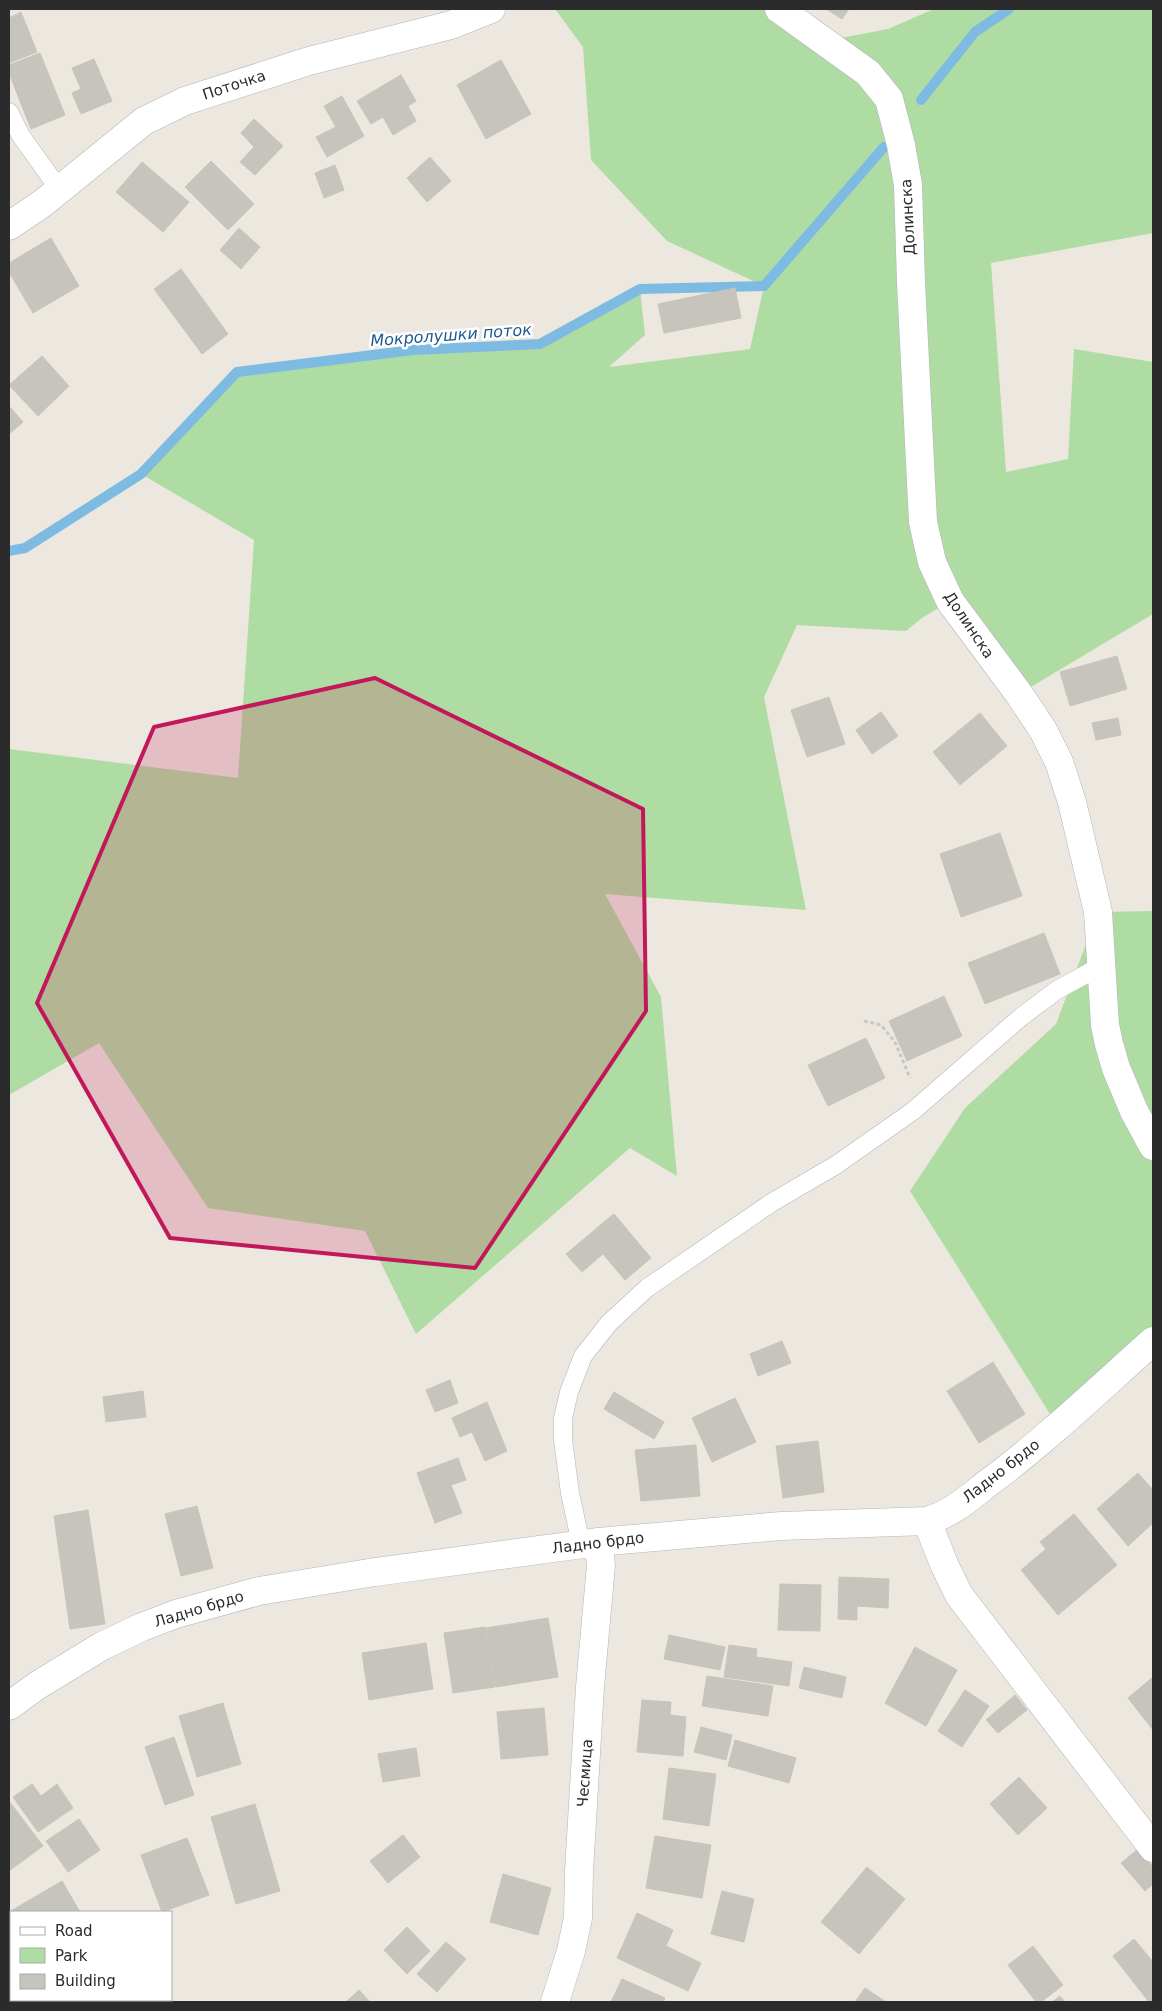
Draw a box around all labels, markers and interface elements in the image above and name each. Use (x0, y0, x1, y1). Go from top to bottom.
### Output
street label: Поточка (200, 66, 268, 104)
street label: Долинска (897, 178, 919, 256)
water label: Мокролушки поток (370, 320, 533, 350)
street label: Долинска (940, 588, 998, 662)
street label: Ладно брдо (959, 1435, 1043, 1507)
street label: Ладно брдо (551, 1528, 645, 1558)
street label: Ладно брдо (152, 1587, 246, 1631)
street label: Чесмица (574, 1738, 596, 1808)
legend (10, 1911, 172, 2001)
text: Road (55, 1922, 93, 1940)
text: Park (55, 1947, 88, 1965)
text: Building (55, 1972, 116, 1990)

